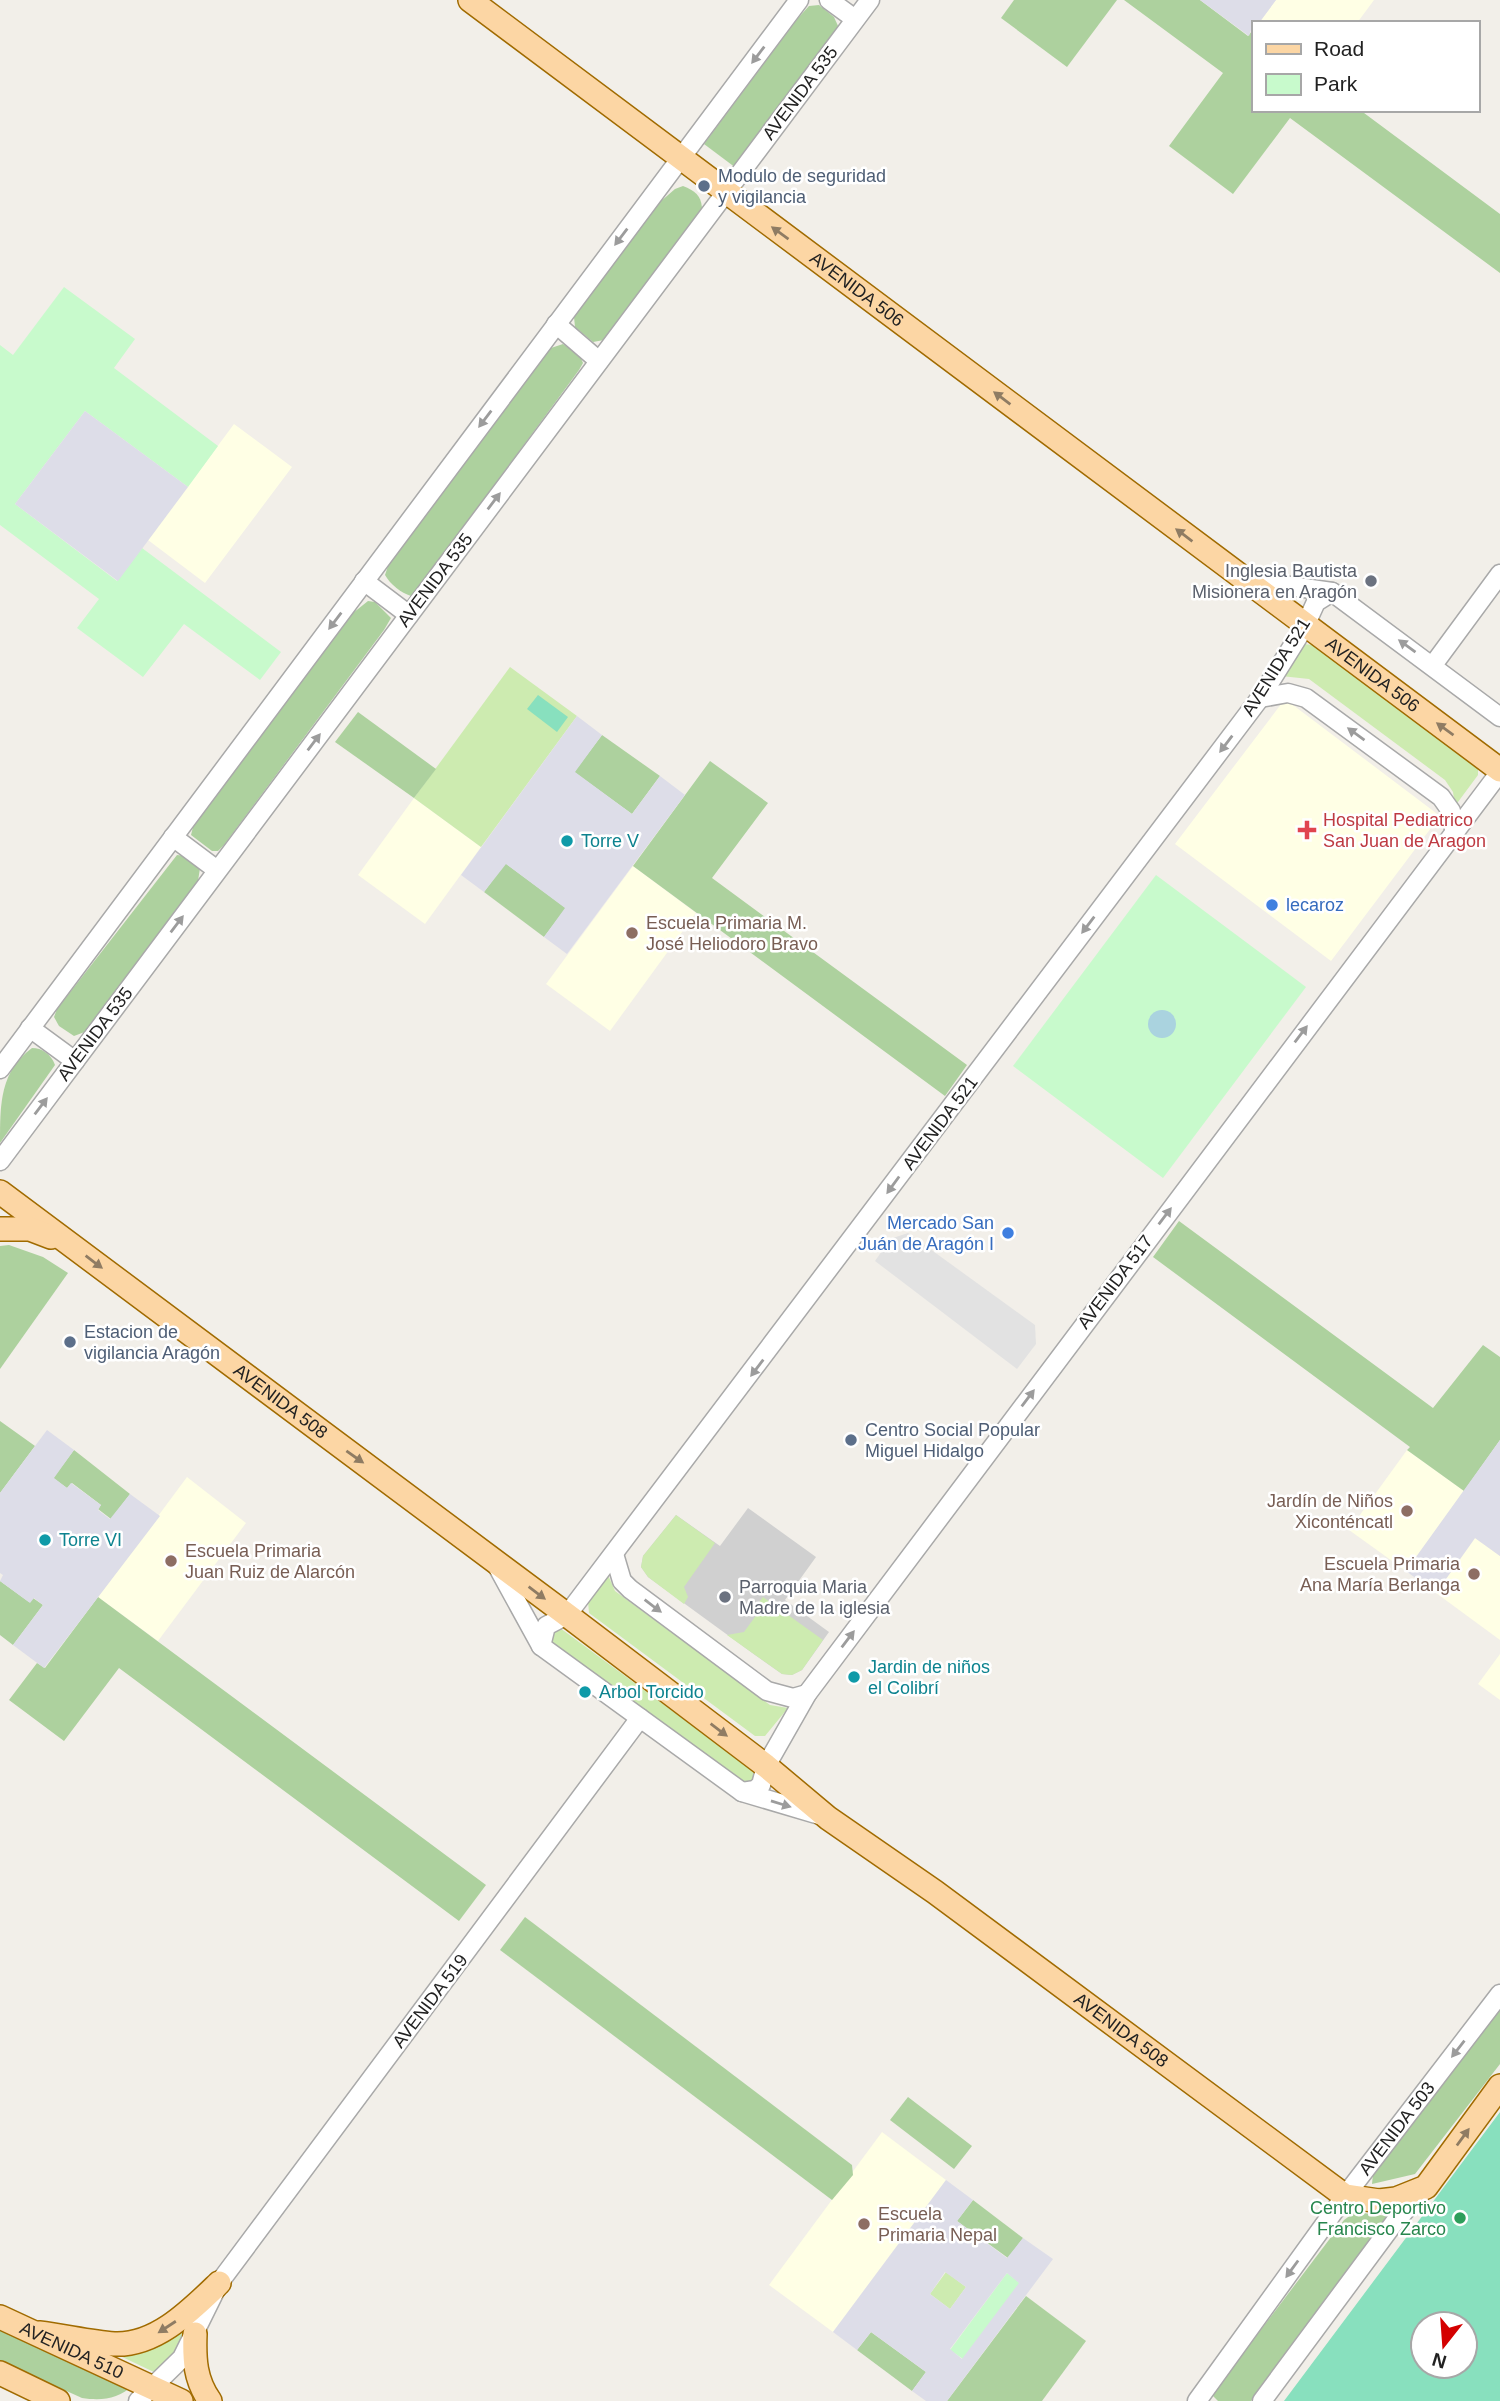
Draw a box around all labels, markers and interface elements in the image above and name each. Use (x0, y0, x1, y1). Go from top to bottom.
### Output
legend (1252, 21, 1479, 112)
text: Road (1314, 37, 1364, 60)
street label: AVENIDA 535 (758, 42, 842, 144)
one-way arrow (750, 45, 765, 63)
text: Park (1314, 72, 1358, 95)
place label: Modulo de seguridad y vigilancia (718, 166, 886, 207)
marker: Modulo de seguridad y vigilancia (696, 178, 712, 194)
one-way arrow (771, 227, 789, 241)
one-way arrow (615, 228, 629, 246)
street label: AVENIDA 506 (806, 248, 908, 331)
one-way arrow (994, 390, 1012, 405)
one-way arrow (479, 410, 493, 428)
one-way arrow (487, 492, 501, 510)
one-way arrow (1175, 528, 1193, 542)
street label: AVENIDA 535 (393, 529, 477, 631)
place label: Inglesia Bautista Misionera en Aragón (1192, 561, 1358, 602)
marker: Inglesia Bautista Misionera en Aragón (1363, 573, 1379, 589)
one-way arrow (328, 612, 342, 630)
street label: AVENIDA 521 (1238, 614, 1314, 720)
street label: AVENIDA 506 (1322, 633, 1423, 716)
one-way arrow (1397, 639, 1416, 653)
one-way arrow (1436, 722, 1454, 736)
one-way arrow (1347, 728, 1365, 742)
one-way arrow (306, 733, 320, 751)
one-way arrow (1219, 734, 1233, 753)
place label: Hospital Pediatrico San Juan de Aragon (1323, 810, 1486, 851)
marker: Hospital Pediatrico San Juan de Aragon (1297, 820, 1317, 840)
place label: Torre V (581, 831, 639, 851)
marker: Torre V (559, 833, 575, 849)
place label: lecaroz (1286, 895, 1344, 915)
marker: lecaroz (1264, 897, 1280, 913)
place label: Escuela Primaria M. José Heliodoro Bravo (646, 913, 818, 954)
one-way arrow (170, 915, 184, 933)
one-way arrow (1082, 916, 1096, 934)
marker: Escuela Primaria M. José Heliodoro Bravo (624, 925, 640, 941)
street label: AVENIDA 535 (53, 983, 137, 1085)
one-way arrow (1294, 1025, 1308, 1043)
street label: AVENIDA 521 (898, 1072, 982, 1174)
one-way arrow (34, 1097, 48, 1115)
one-way arrow (886, 1176, 900, 1194)
one-way arrow (1157, 1207, 1171, 1225)
place label: Mercado San Juán de Aragón I (858, 1213, 994, 1254)
marker: Mercado San Juán de Aragón I (1000, 1225, 1016, 1241)
street label: AVENIDA 517 (1073, 1231, 1157, 1333)
one-way arrow (85, 1254, 103, 1268)
place label: Estacion de vigilancia Aragón (84, 1322, 220, 1363)
marker: Estacion de vigilancia Aragón (62, 1334, 78, 1350)
one-way arrow (750, 1358, 764, 1377)
street label: AVENIDA 508 (230, 1360, 331, 1443)
one-way arrow (1021, 1389, 1035, 1407)
place label: Centro Social Popular Miguel Hidalgo (865, 1420, 1040, 1461)
marker: Centro Social Popular Miguel Hidalgo (843, 1432, 859, 1448)
one-way arrow (346, 1450, 364, 1464)
place label: Jardín de Niños Xiconténcatl (1267, 1491, 1393, 1532)
marker: Jardín de Niños Xiconténcatl (1399, 1503, 1415, 1519)
place label: Torre VI (59, 1530, 122, 1550)
marker: Torre VI (37, 1532, 53, 1548)
place label: Escuela Primaria Juan Ruiz de Alarcón (185, 1541, 355, 1582)
marker: Escuela Primaria Juan Ruiz de Alarcón (163, 1553, 179, 1569)
place label: Escuela Primaria Ana María Berlanga (1300, 1554, 1461, 1595)
marker: Escuela Primaria Ana María Berlanga (1466, 1566, 1482, 1582)
place label: Parroquia Maria Madre de la iglesia (739, 1577, 891, 1618)
one-way arrow (528, 1586, 546, 1600)
marker: Parroquia Maria Madre de la iglesia (717, 1589, 733, 1605)
one-way arrow (644, 1599, 662, 1613)
one-way arrow (840, 1630, 854, 1648)
place label: Jardin de niños el Colibrí (868, 1657, 990, 1698)
marker: Jardin de niños el Colibrí (846, 1669, 862, 1685)
place label: Arbol Torcido (599, 1682, 704, 1702)
marker: Arbol Torcido (577, 1684, 593, 1700)
one-way arrow (709, 1723, 727, 1738)
one-way arrow (771, 1799, 792, 1809)
street label: AVENIDA 519 (388, 1950, 472, 2052)
street label: AVENIDA 508 (1070, 1989, 1172, 2071)
one-way arrow (1451, 2039, 1466, 2057)
street label: AVENIDA 503 (1355, 2078, 1439, 2179)
one-way arrow (1456, 2128, 1470, 2146)
place label: Centro Deportivo Francisco Zarco (1310, 2198, 1446, 2239)
place label: Escuela Primaria Nepal (878, 2204, 997, 2245)
marker: Centro Deportivo Francisco Zarco (1452, 2210, 1468, 2226)
marker: Escuela Primaria Nepal (856, 2216, 872, 2232)
one-way arrow (1285, 2260, 1299, 2279)
north arrow (1409, 2310, 1479, 2380)
street label: AVENIDA 510 (17, 2318, 127, 2383)
one-way arrow (157, 2320, 177, 2333)
text: N (1430, 2349, 1449, 2373)

